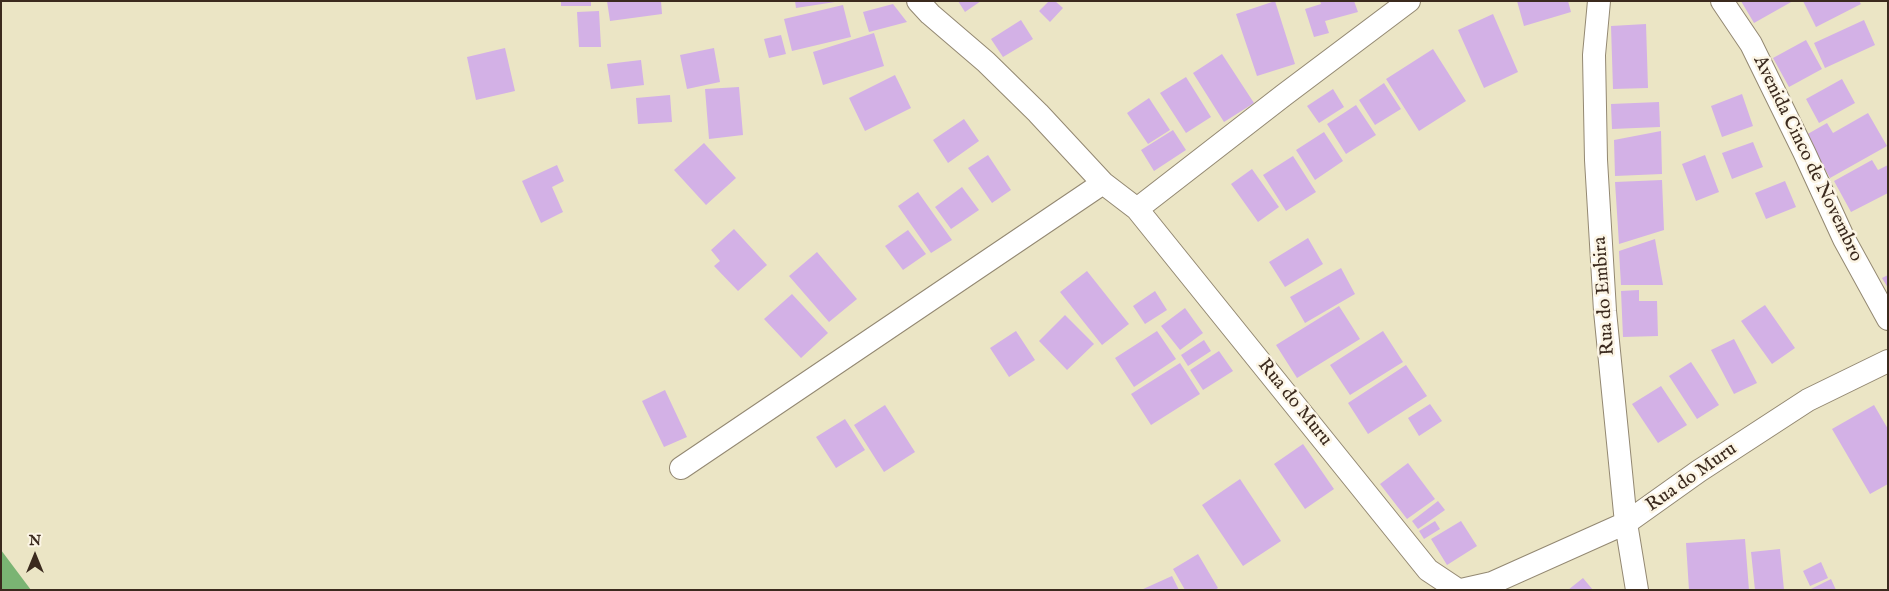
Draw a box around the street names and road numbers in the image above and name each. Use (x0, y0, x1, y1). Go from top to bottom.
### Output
street label: Avenida Cinco de Novembro (1747, 52, 1867, 266)
street label: Rua do Embira (1589, 236, 1621, 356)
street label: Rua do Muru (1252, 355, 1336, 451)
street label: Rua do Muru (1642, 438, 1742, 518)

